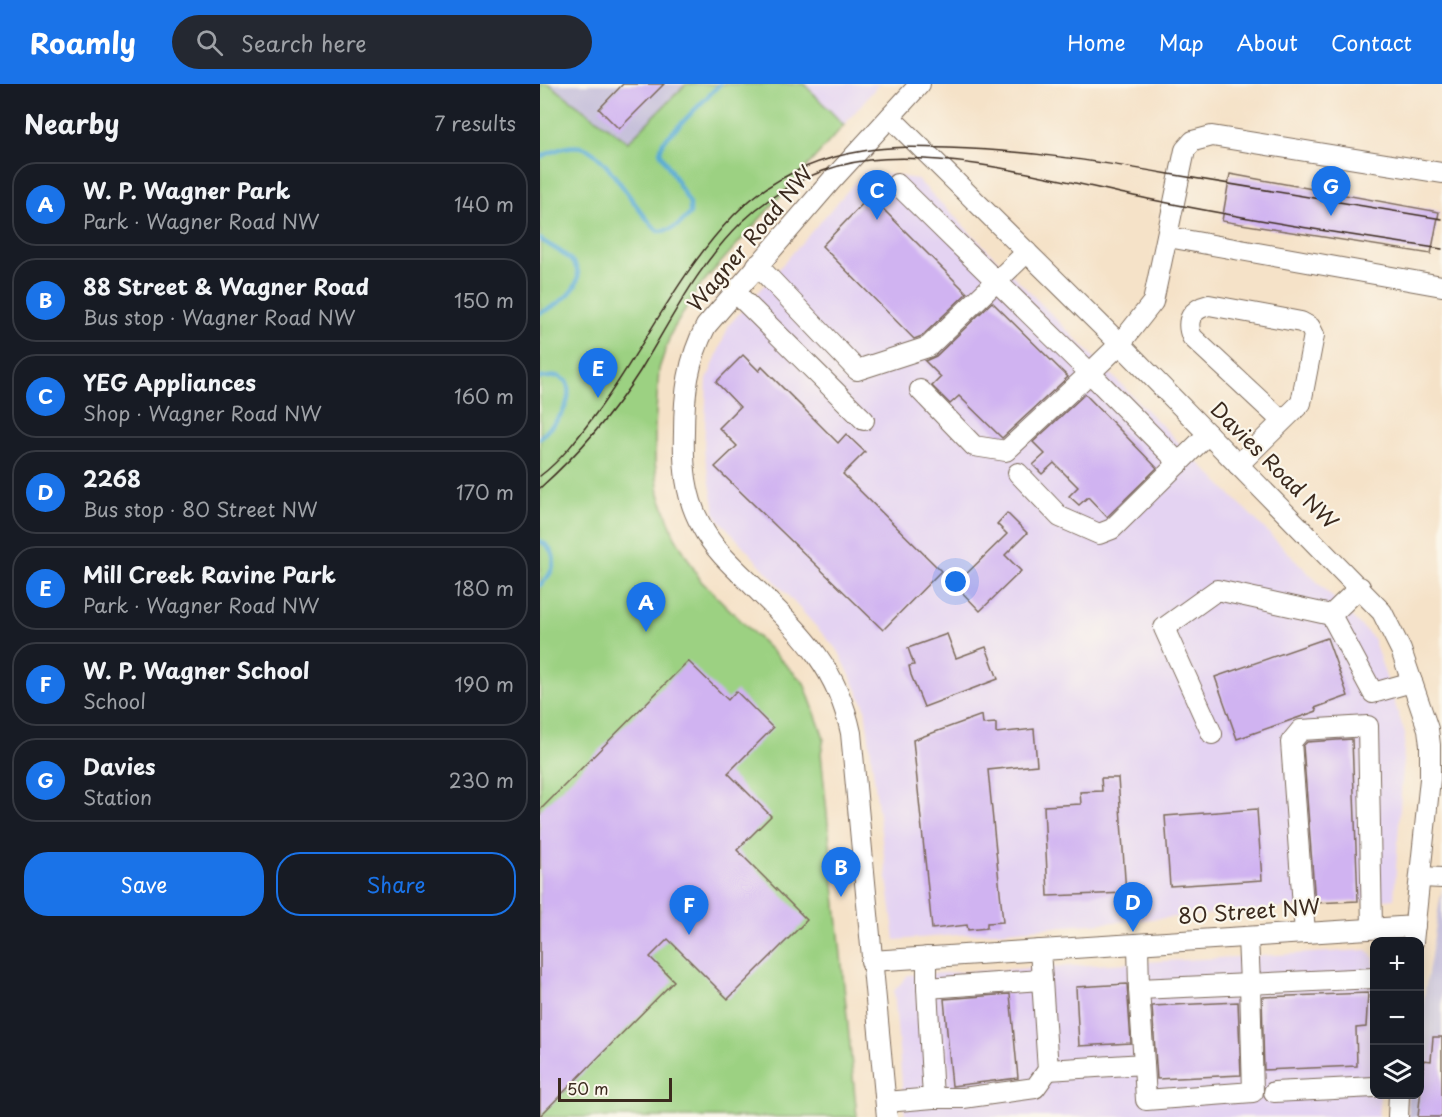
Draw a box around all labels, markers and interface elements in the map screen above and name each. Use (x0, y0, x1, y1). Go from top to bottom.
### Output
search box (172, 15, 592, 69)
text: Roamly (30, 21, 136, 64)
icon: search (193, 26, 226, 59)
text: Search here (241, 26, 367, 59)
text: Home (1067, 26, 1126, 58)
text: Map (1159, 26, 1204, 58)
text: About (1237, 26, 1298, 58)
text: Contact (1331, 26, 1412, 58)
text: Nearby (24, 104, 119, 143)
text: 7 results (434, 108, 516, 138)
street label: Wagner Road NW (679, 157, 821, 318)
pin: G (1312, 166, 1350, 216)
pin: C (858, 170, 896, 220)
text: W. P. Wagner Park (83, 173, 290, 206)
text: A (38, 189, 53, 219)
text: 140 m (454, 189, 514, 219)
text: Park · Wagner Road NW (83, 206, 320, 236)
text: 88 Street & Wagner Road (83, 269, 369, 302)
text: B (39, 285, 52, 315)
text: 150 m (454, 285, 514, 315)
text: Bus stop · Wagner Road NW (83, 302, 355, 332)
pin: E (578, 348, 618, 398)
text: YEG Appliances (83, 365, 256, 398)
text: C (38, 381, 53, 411)
text: 160 m (454, 381, 514, 411)
street label: Davies Road NW (1204, 393, 1347, 536)
text: Shop · Wagner Road NW (83, 398, 322, 428)
text: 2268 (83, 461, 141, 494)
text: D (38, 477, 53, 507)
text: 170 m (456, 477, 514, 507)
text: Bus stop · 80 Street NW (83, 494, 317, 524)
text: Mill Creek Ravine Park (83, 557, 336, 590)
your location (941, 567, 970, 596)
text: E (39, 573, 52, 603)
text: 180 m (454, 573, 514, 603)
pin: A (626, 582, 666, 632)
text: Park · Wagner Road NW (83, 590, 320, 620)
text: W. P. Wagner School (83, 653, 310, 686)
text: F (40, 669, 51, 699)
text: 190 m (455, 669, 514, 699)
text: School (83, 686, 146, 716)
text: Davies (83, 749, 156, 782)
text: G (37, 765, 54, 795)
text: 230 m (449, 765, 514, 795)
text: Station (83, 782, 152, 812)
pin: B (822, 848, 860, 897)
button: Save (24, 852, 264, 916)
button: Share (276, 852, 516, 916)
pin: D (1114, 882, 1152, 932)
pin: F (670, 886, 708, 935)
street label: 80 Street NW (1177, 889, 1321, 931)
map controls (1370, 937, 1424, 1099)
button: + (1370, 937, 1424, 991)
button: − (1370, 991, 1424, 1045)
button: layers (1370, 1045, 1424, 1099)
scale bar (558, 1075, 672, 1102)
text: 50 m (567, 1076, 608, 1100)

